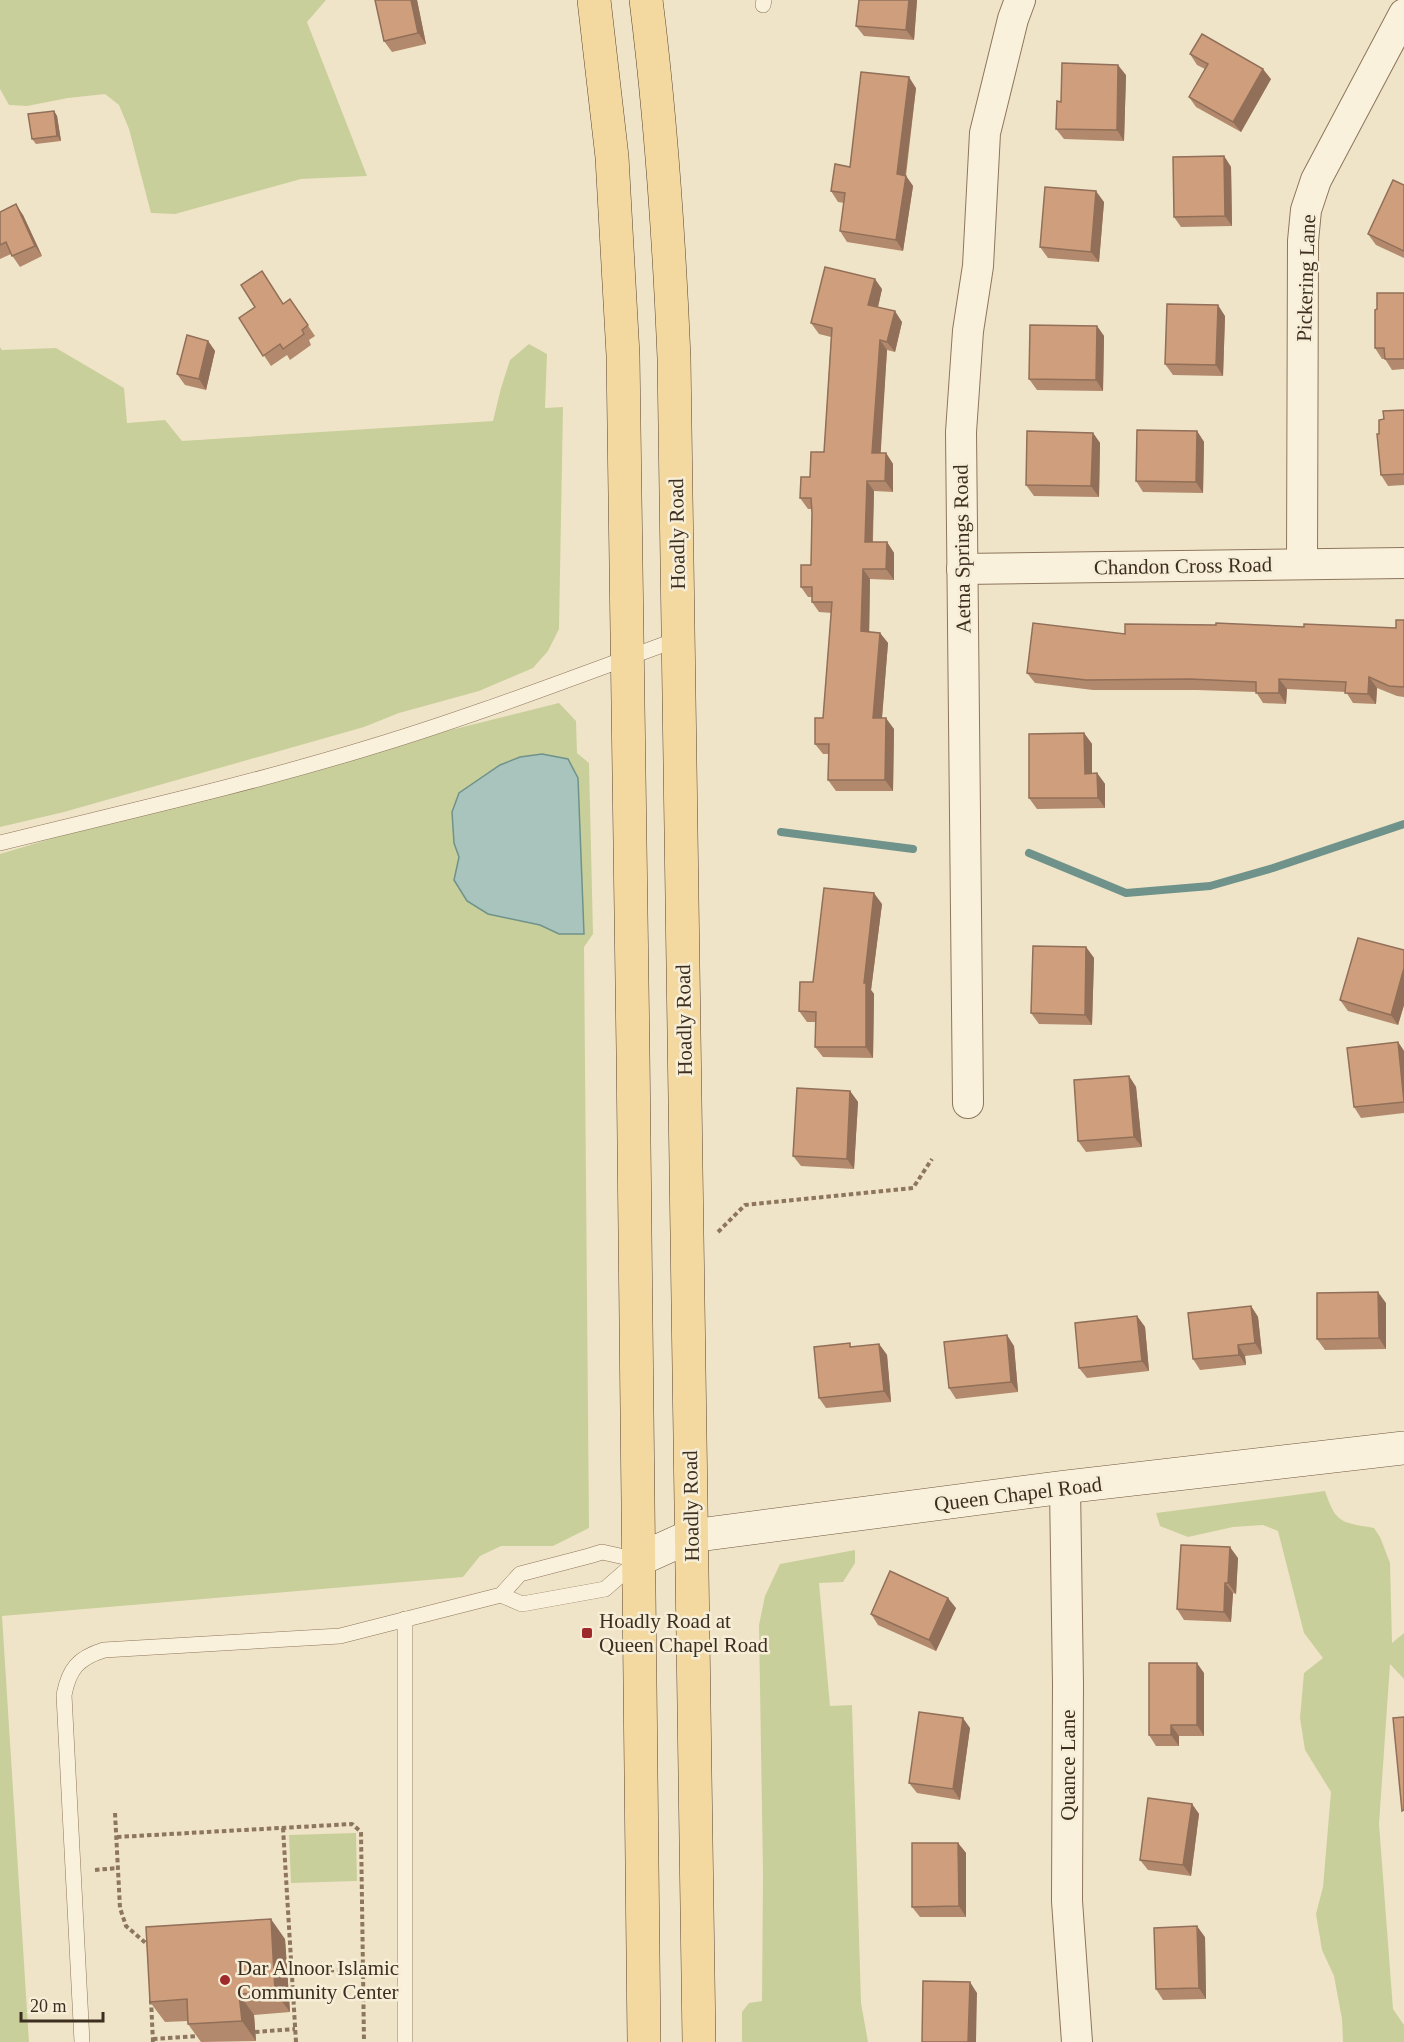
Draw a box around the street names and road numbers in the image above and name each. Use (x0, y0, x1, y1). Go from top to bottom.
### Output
street label: Pickering Lane (1292, 214, 1320, 342)
street label: Aetna Springs Road (949, 464, 975, 634)
street label: Hoadly Road (664, 478, 690, 590)
street label: Chandon Cross Road (1094, 552, 1273, 580)
street label: Hoadly Road (671, 964, 697, 1076)
street label: Hoadly Road (678, 1450, 704, 1562)
street label: Queen Chapel Road (933, 1472, 1104, 1516)
street label: Quance Lane (1056, 1709, 1080, 1821)

